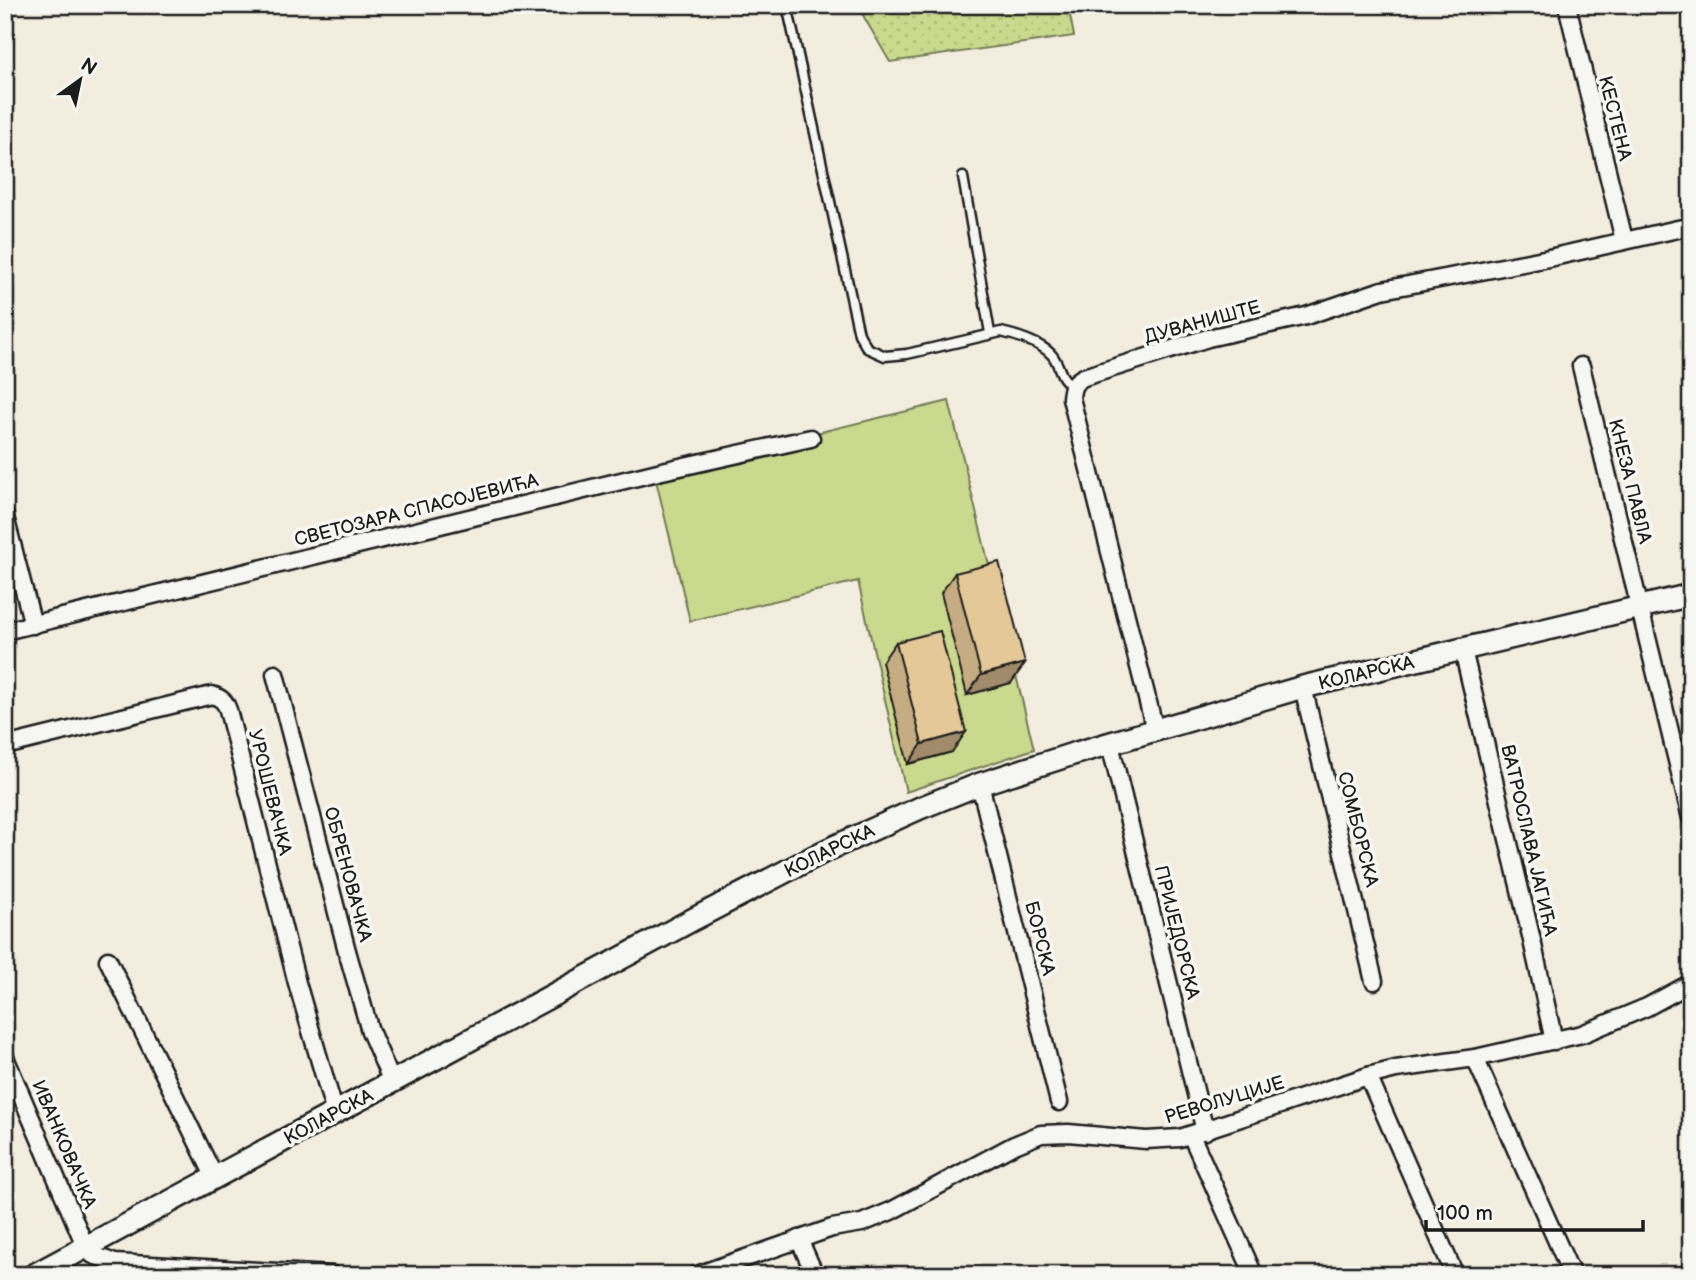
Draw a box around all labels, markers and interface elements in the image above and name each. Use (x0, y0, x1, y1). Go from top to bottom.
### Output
north arrow (46, 46, 116, 116)
text: N (76, 53, 101, 81)
street label: КЕСТЕНА (1593, 74, 1636, 164)
street label: ДУВАНИШТЕ (1142, 296, 1263, 349)
street label: КНЕЗА ПАВЛА (1603, 417, 1656, 547)
street label: СВЕТОЗАРА СПАСОЈЕВИЋА (292, 469, 541, 552)
street label: КОЛАРСКА (1316, 651, 1417, 696)
street label: УРОШЕВАЧКА (243, 727, 296, 858)
street label: ВАТРОСЛАВА ЈАГИЋА (1495, 742, 1562, 939)
street label: СОМБОРСКА (1332, 769, 1383, 890)
street label: ОБРЕНОВАЧКА (318, 804, 377, 945)
street label: КОЛАРСКА (781, 819, 879, 883)
street label: ПРИЈЕДОРСКА (1149, 863, 1204, 1002)
street label: БОРСКА (1019, 899, 1060, 978)
street label: РЕВОЛУЦИЈЕ (1162, 1071, 1287, 1130)
street label: ИВАНКОВАЧКА (26, 1077, 101, 1213)
street label: КОЛАРСКА (280, 1084, 378, 1150)
scale bar (1426, 1189, 1644, 1233)
text: 100 m (1437, 1201, 1493, 1226)

